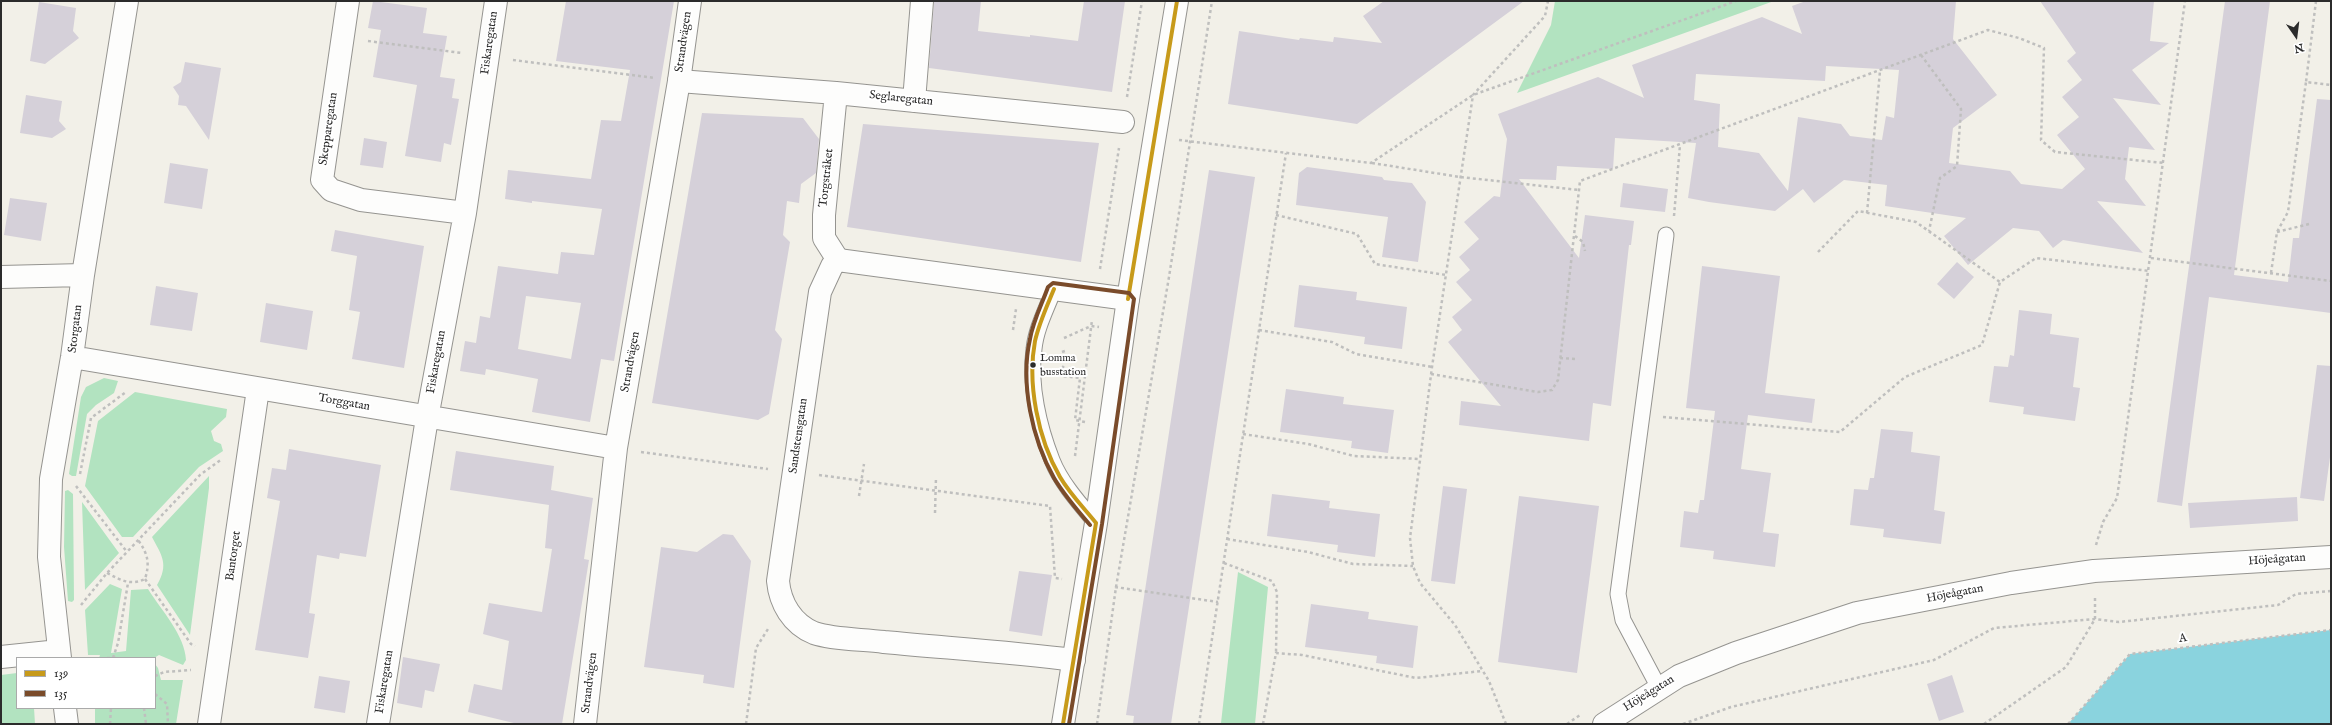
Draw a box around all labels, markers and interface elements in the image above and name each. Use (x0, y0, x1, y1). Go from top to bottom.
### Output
street label: Fiskaregatan (478, 10, 502, 76)
street label: Strandvägen (673, 11, 695, 73)
north arrow (2276, 16, 2316, 56)
text: N (2293, 40, 2305, 56)
street label: Seglaregatan (868, 88, 934, 110)
street label: Skepparegatan (317, 92, 341, 166)
street label: Torgstråket (817, 148, 837, 208)
street label: Storgatan (66, 304, 86, 354)
street label: Fiskaregatan (424, 329, 450, 395)
street label: Strandvägen (619, 330, 643, 394)
place label: Lomma busstation (1040, 352, 1086, 378)
marker: Lomma busstation (1028, 360, 1038, 370)
street label: Torggatan (317, 391, 371, 415)
street label: Sandstensgatan (787, 397, 811, 475)
street label: Bantorget (223, 530, 245, 582)
street label: Höjeågatan (2248, 551, 2306, 569)
street label: Höjeågatan (1925, 581, 1985, 607)
street label: A (2178, 631, 2188, 647)
street label: Fiskaregatan (373, 649, 397, 715)
street label: Strandvägen (579, 652, 601, 714)
legend (16, 657, 156, 709)
text: 139 (54, 666, 68, 681)
street label: Höjeågatan (1621, 673, 1677, 715)
text: 135 (54, 686, 67, 701)

